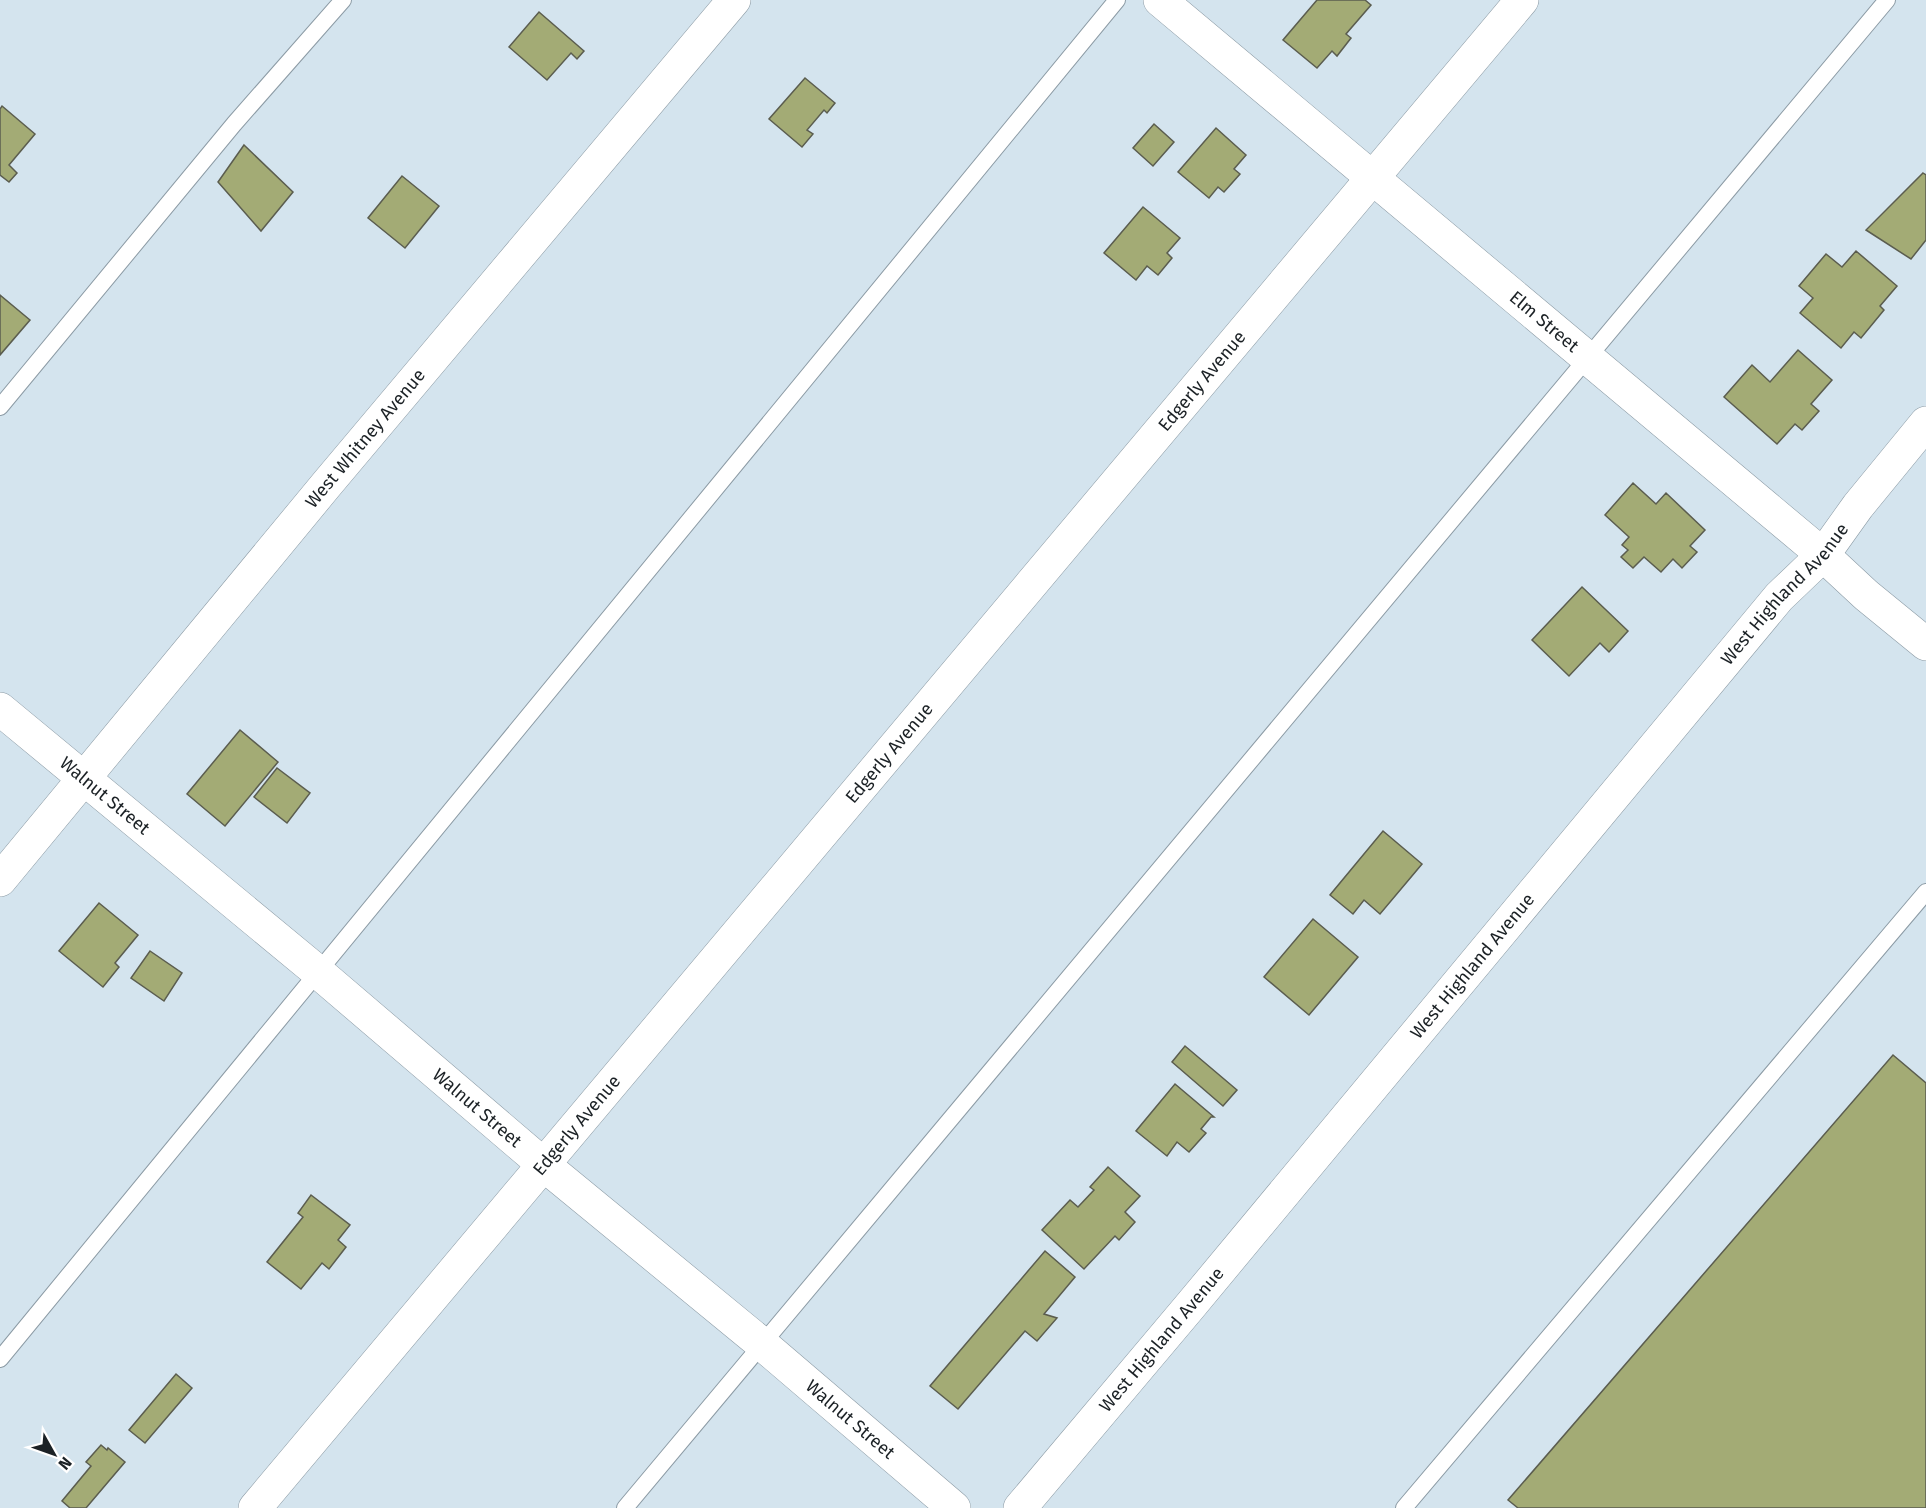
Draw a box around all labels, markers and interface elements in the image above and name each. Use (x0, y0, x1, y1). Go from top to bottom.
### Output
street label: Elm Street (1505, 286, 1584, 357)
street label: Edgerly Avenue (1153, 326, 1250, 436)
street label: West Whitney Avenue (301, 364, 430, 513)
street label: West Highland Avenue (1716, 519, 1853, 669)
street label: Edgerly Avenue (841, 698, 938, 808)
street label: Walnut Street (55, 752, 155, 840)
street label: West Highland Avenue (1406, 889, 1539, 1043)
street label: Walnut Street (428, 1064, 527, 1152)
street label: Edgerly Avenue (528, 1070, 625, 1180)
street label: West Highland Avenue (1095, 1263, 1229, 1417)
street label: Walnut Street (801, 1375, 900, 1464)
north arrow (24, 1424, 84, 1484)
text: N (54, 1453, 76, 1473)

